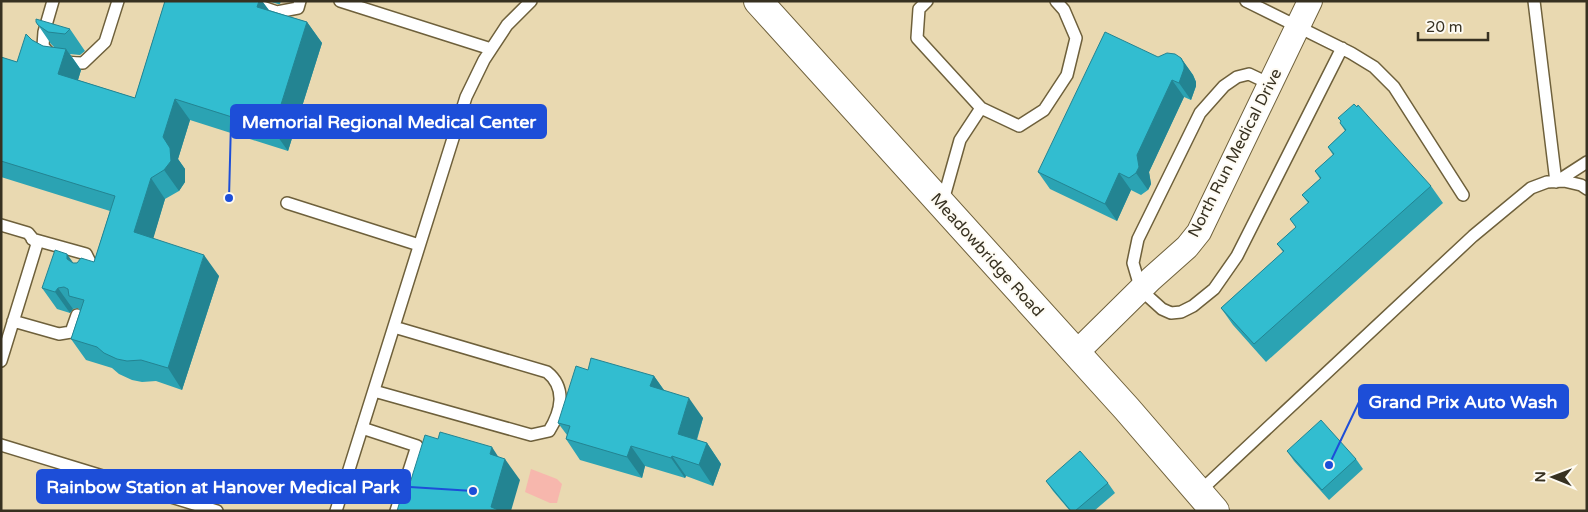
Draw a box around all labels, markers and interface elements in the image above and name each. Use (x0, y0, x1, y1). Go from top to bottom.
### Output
scale bar (1418, 10, 1488, 42)
text: 20 m (1426, 18, 1463, 36)
street label: North Run Medical Drive (1184, 65, 1286, 241)
callout: Memorial Regional Medical Center (231, 105, 546, 138)
text: Memorial Regional Medical Center (242, 111, 537, 133)
street label: Meadowbridge Road (926, 189, 1048, 321)
callout: Grand Prix Auto Wash (1359, 385, 1568, 418)
text: Grand Prix Auto Wash (1368, 391, 1558, 413)
north arrow (1528, 452, 1578, 502)
callout: Rainbow Station at Hanover Medical Park (37, 470, 410, 503)
text: N (1532, 471, 1549, 483)
text: Rainbow Station at Hanover Medical Park (46, 476, 400, 498)

